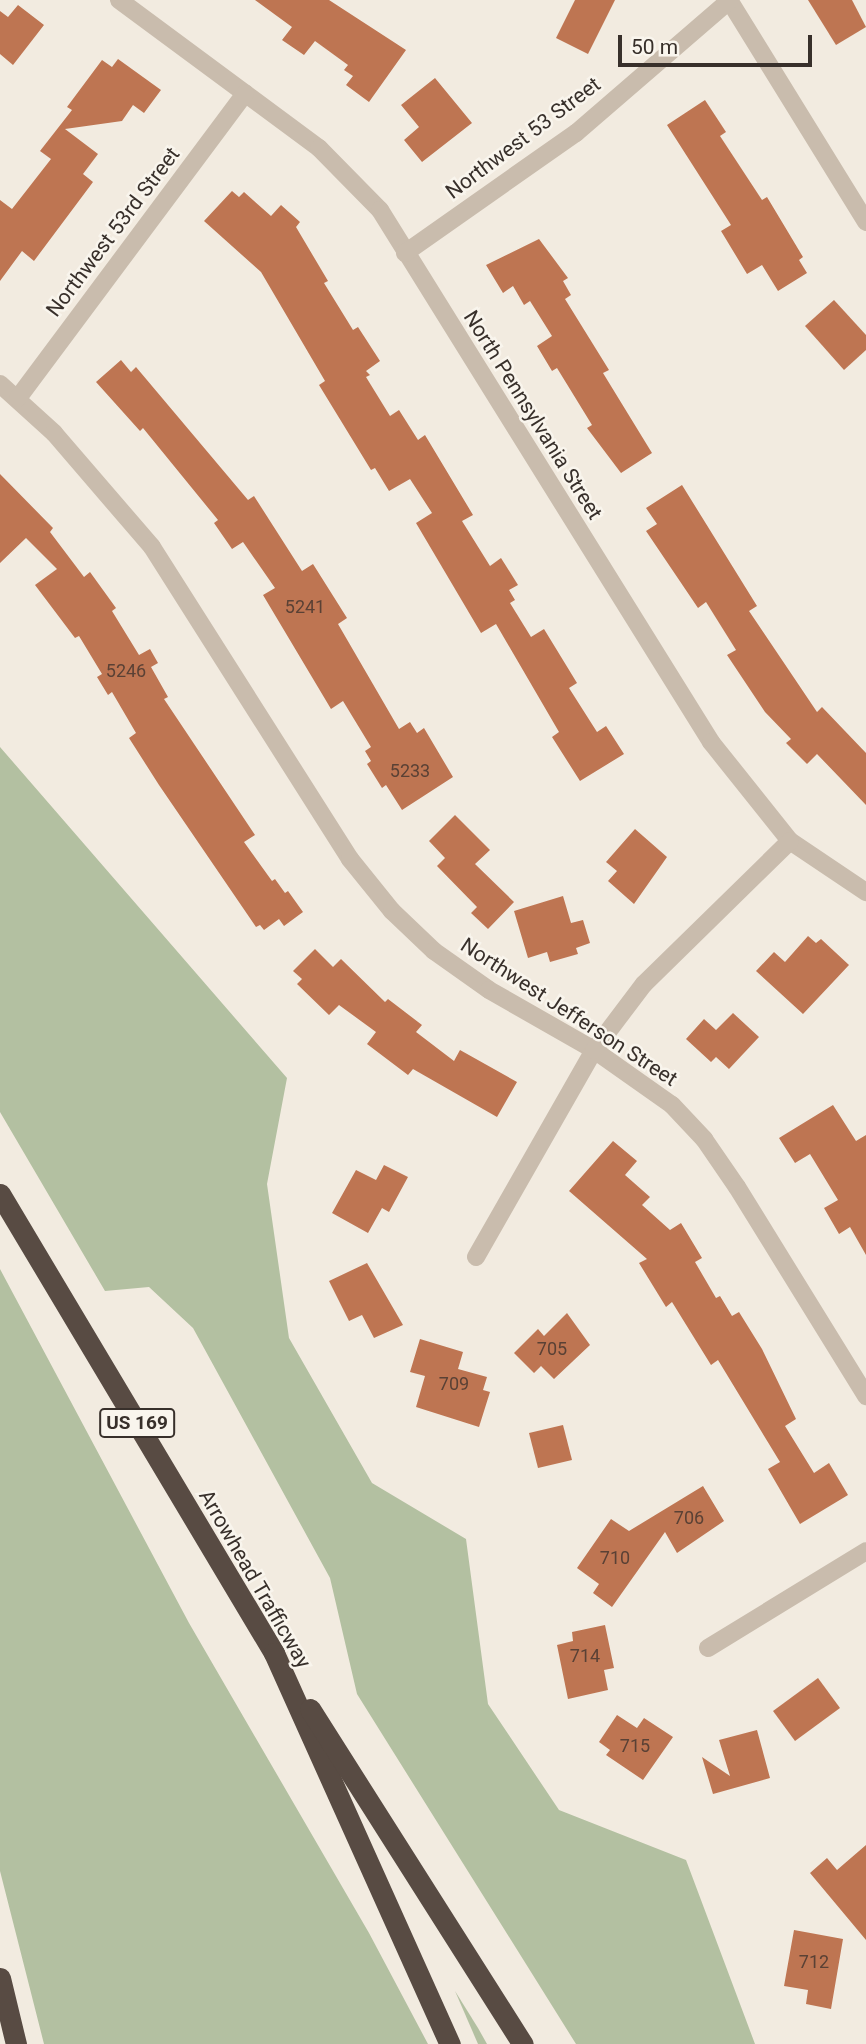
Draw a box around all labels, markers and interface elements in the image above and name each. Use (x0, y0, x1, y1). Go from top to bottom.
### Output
scale bar (621, 21, 815, 65)
text: 50 m (631, 35, 678, 59)
street label: Northwest 53 Street (441, 72, 605, 204)
street label: Northwest 53rd Street (41, 142, 185, 322)
street label: North Pennsylvania Street (458, 306, 608, 524)
house number: 5241 (285, 596, 325, 618)
house number: 5246 (106, 660, 146, 682)
house number: 5233 (390, 760, 430, 782)
street label: Northwest Jefferson Street (456, 932, 682, 1092)
house number: 705 (537, 1338, 567, 1360)
house number: 709 (439, 1373, 469, 1395)
road number: US 169 (99, 1408, 176, 1438)
street label: Arrowhead Trafficway (193, 1485, 317, 1673)
house number: 706 (674, 1507, 704, 1529)
house number: 710 (600, 1547, 630, 1569)
house number: 714 (570, 1645, 600, 1667)
house number: 715 (620, 1735, 650, 1757)
house number: 712 (799, 1951, 829, 1973)

